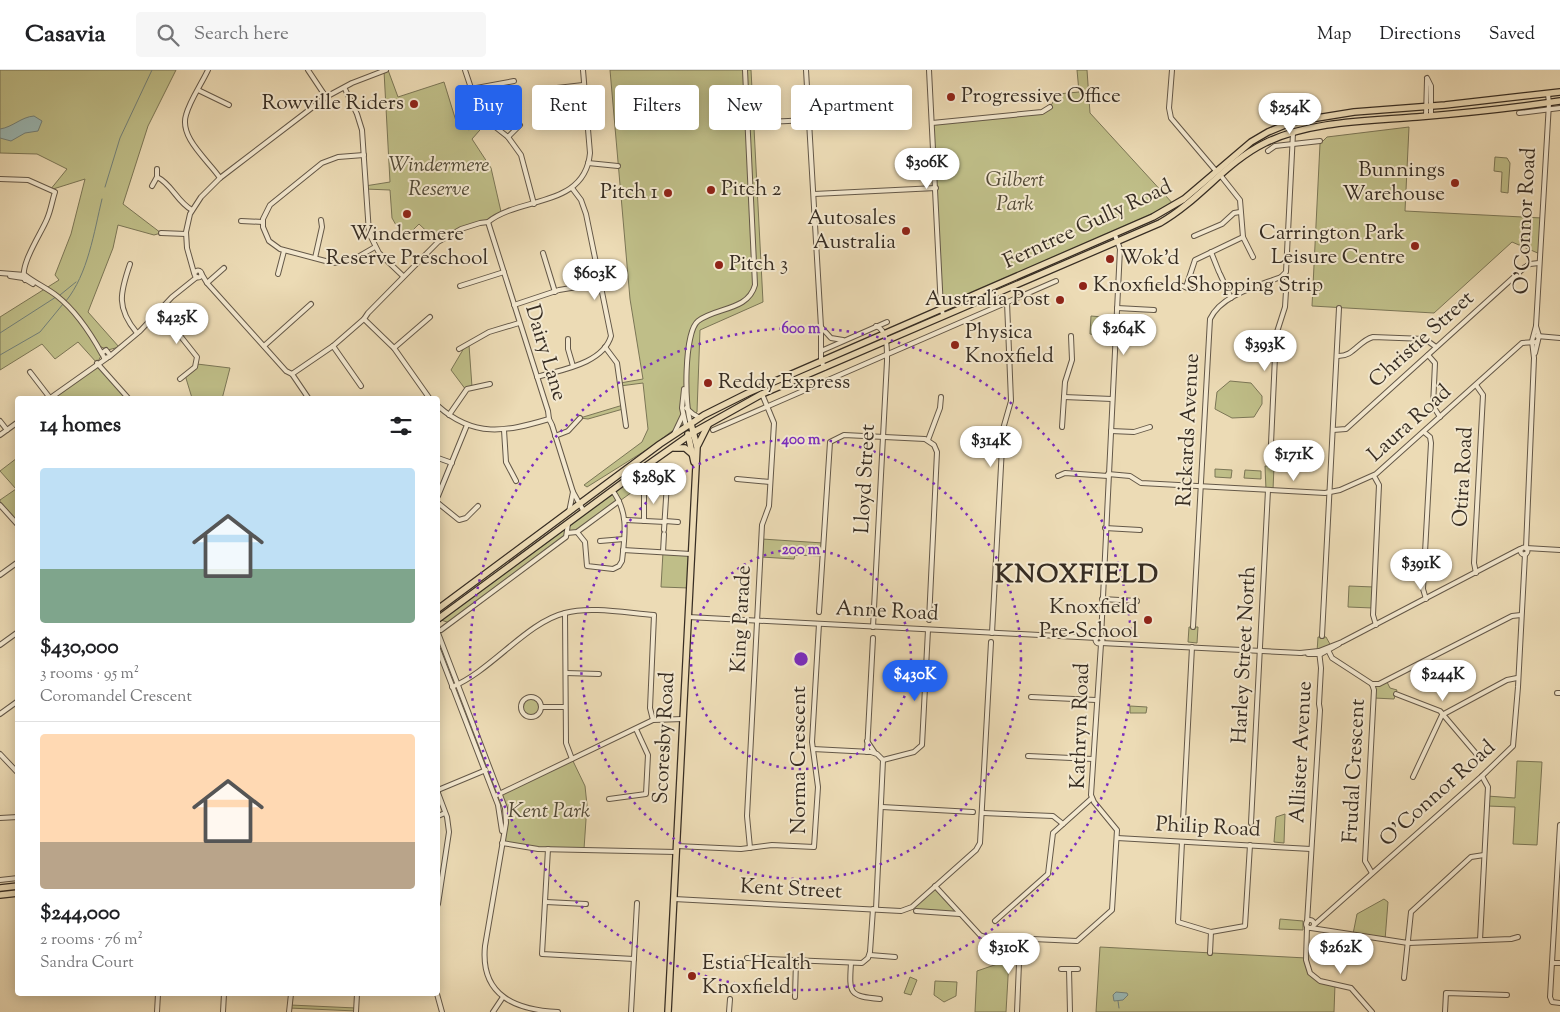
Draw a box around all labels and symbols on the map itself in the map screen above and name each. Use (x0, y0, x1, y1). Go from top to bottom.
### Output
place label: Progressive Office (961, 82, 1121, 112)
place label: Rowville Riders (262, 89, 404, 119)
marker: Progressive Office (945, 91, 957, 103)
pin: $254K (1255, 92, 1325, 135)
marker: Rowville Riders (408, 98, 420, 110)
street label: O'Connor Road (1507, 147, 1545, 295)
pin: $306K (892, 148, 962, 190)
park label: Windermere Reserve (388, 151, 490, 205)
place label: Bunnings Warehouse (1342, 156, 1445, 210)
park label: Gilbert Park (986, 166, 1044, 220)
street label: Ferntree Gully Road (999, 173, 1177, 277)
place label: Pitch 2 (721, 175, 782, 205)
marker: Bunnings Warehouse (1449, 177, 1461, 189)
place label: Pitch 1 (600, 178, 658, 208)
marker: Pitch 2 (705, 184, 717, 196)
marker: Pitch 1 (662, 187, 674, 199)
place label: Autosales Australia (807, 204, 896, 258)
marker: Windermere Reserve Preschool (401, 208, 413, 220)
place label: Carrington Park Leisure Centre (1259, 219, 1406, 273)
place label: Windermere Reserve Preschool (326, 220, 488, 274)
marker: Autosales Australia (900, 225, 912, 237)
marker: Carrington Park Leisure Centre (1409, 240, 1421, 252)
place label: Wok'd (1120, 244, 1179, 274)
place label: Pitch 3 (729, 250, 788, 280)
marker: Wok'd (1104, 253, 1116, 265)
pin: $603K (560, 258, 630, 301)
marker: Pitch 3 (713, 259, 725, 271)
place label: Knoxfield Shopping Strip (1093, 271, 1323, 301)
marker: Knoxfield Shopping Strip (1077, 280, 1089, 292)
street label: Christie Street (1363, 284, 1481, 396)
place label: Australia Post (925, 285, 1050, 315)
marker: Australia Post (1054, 294, 1066, 306)
street label: Dairy Lane (516, 301, 574, 405)
pin: $425K (142, 302, 212, 345)
pin: $264K (1089, 314, 1159, 356)
place label: Physica Knoxfield (965, 318, 1054, 372)
text: 600 m (782, 319, 821, 340)
pin: $393K (1230, 330, 1300, 372)
marker: Physica Knoxfield (949, 339, 961, 351)
street label: Rickards Avenue (1170, 352, 1208, 508)
place label: Reddy Express (718, 368, 850, 398)
marker: Reddy Express (702, 377, 714, 389)
street label: Laura Road (1362, 378, 1459, 470)
street label: Lloyd Street (848, 423, 884, 535)
pin: $314K (956, 426, 1026, 468)
street label: Otira Road (1446, 426, 1482, 528)
text: 400 m (781, 430, 821, 451)
pin: $171K (1259, 440, 1329, 482)
pin: $289K (619, 462, 689, 505)
text: 200 m (782, 540, 821, 561)
pin: $391K (1386, 548, 1456, 591)
district label: KNOXFIELD (995, 557, 1159, 594)
street label: King Parade (724, 564, 760, 674)
street label: Harley Street North (1225, 565, 1265, 745)
place label: Knoxfield Pre-School (1039, 593, 1138, 647)
street label: Anne Road (835, 594, 939, 630)
marker: Knoxfield Pre-School (1142, 614, 1154, 626)
centre of rings (792, 650, 810, 668)
pin: $430K (880, 660, 950, 702)
pin: $244K (1408, 660, 1478, 702)
street label: Kathryn Road (1064, 662, 1098, 790)
street label: Scoresby Road (647, 671, 683, 805)
street label: Allister Avenue (1283, 680, 1321, 824)
street label: Norma Crescent (785, 686, 815, 834)
street label: Frudal Crescent (1336, 698, 1374, 844)
street label: O'Connor Road (1373, 734, 1503, 854)
park label: Kent Park (508, 797, 591, 827)
street label: Philip Road (1155, 810, 1261, 846)
street label: Kent Street (739, 872, 843, 908)
pin: $310K (974, 932, 1044, 975)
pin: $262K (1306, 932, 1376, 975)
place label: Estia Health Knoxfield (702, 949, 811, 1003)
marker: Estia Health Knoxfield (686, 970, 698, 982)

